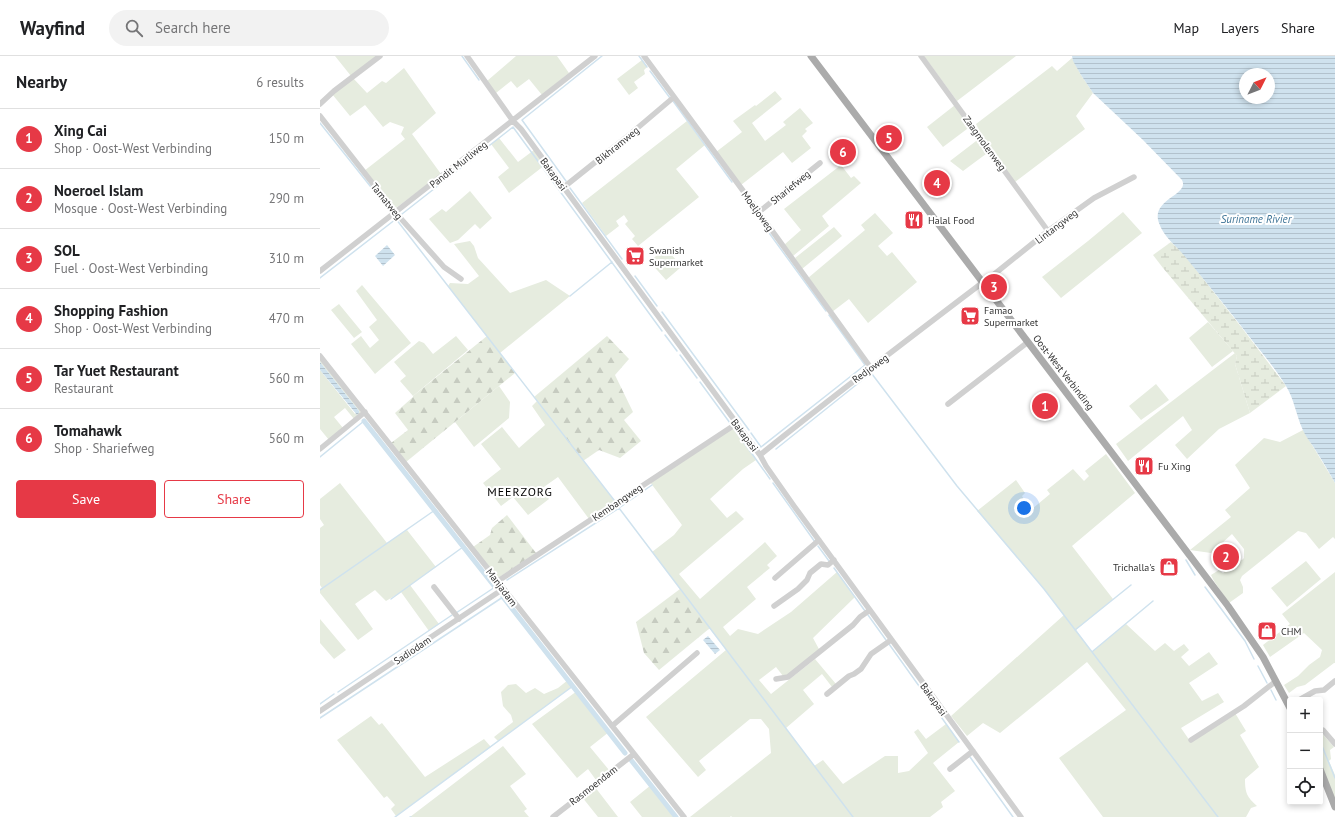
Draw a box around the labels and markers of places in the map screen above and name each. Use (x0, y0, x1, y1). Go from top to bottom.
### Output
pin: 5 (876, 123, 902, 153)
pin: 6 (830, 137, 856, 167)
pin: 4 (924, 168, 950, 198)
restaurant icon: Halal Food (903, 209, 925, 231)
place label: Halal Food (928, 214, 974, 227)
place label: Swanish Supermarket (649, 244, 704, 269)
supermarket icon: Swanish Supermarket (624, 245, 646, 267)
pin: 3 (981, 272, 1007, 302)
place label: Famao Supermarket (984, 304, 1039, 329)
supermarket icon: Famao Supermarket (959, 305, 981, 327)
pin: 1 (1032, 391, 1058, 421)
restaurant icon: Fu Xing (1133, 455, 1155, 477)
place label: Fu Xing (1158, 460, 1191, 473)
pin: 2 (1213, 542, 1239, 572)
shop icon: Trichalla's (1158, 556, 1180, 578)
place label: Trichalla's (1113, 561, 1155, 574)
shop icon: CHM (1256, 620, 1278, 642)
place label: CHM (1281, 625, 1301, 638)

